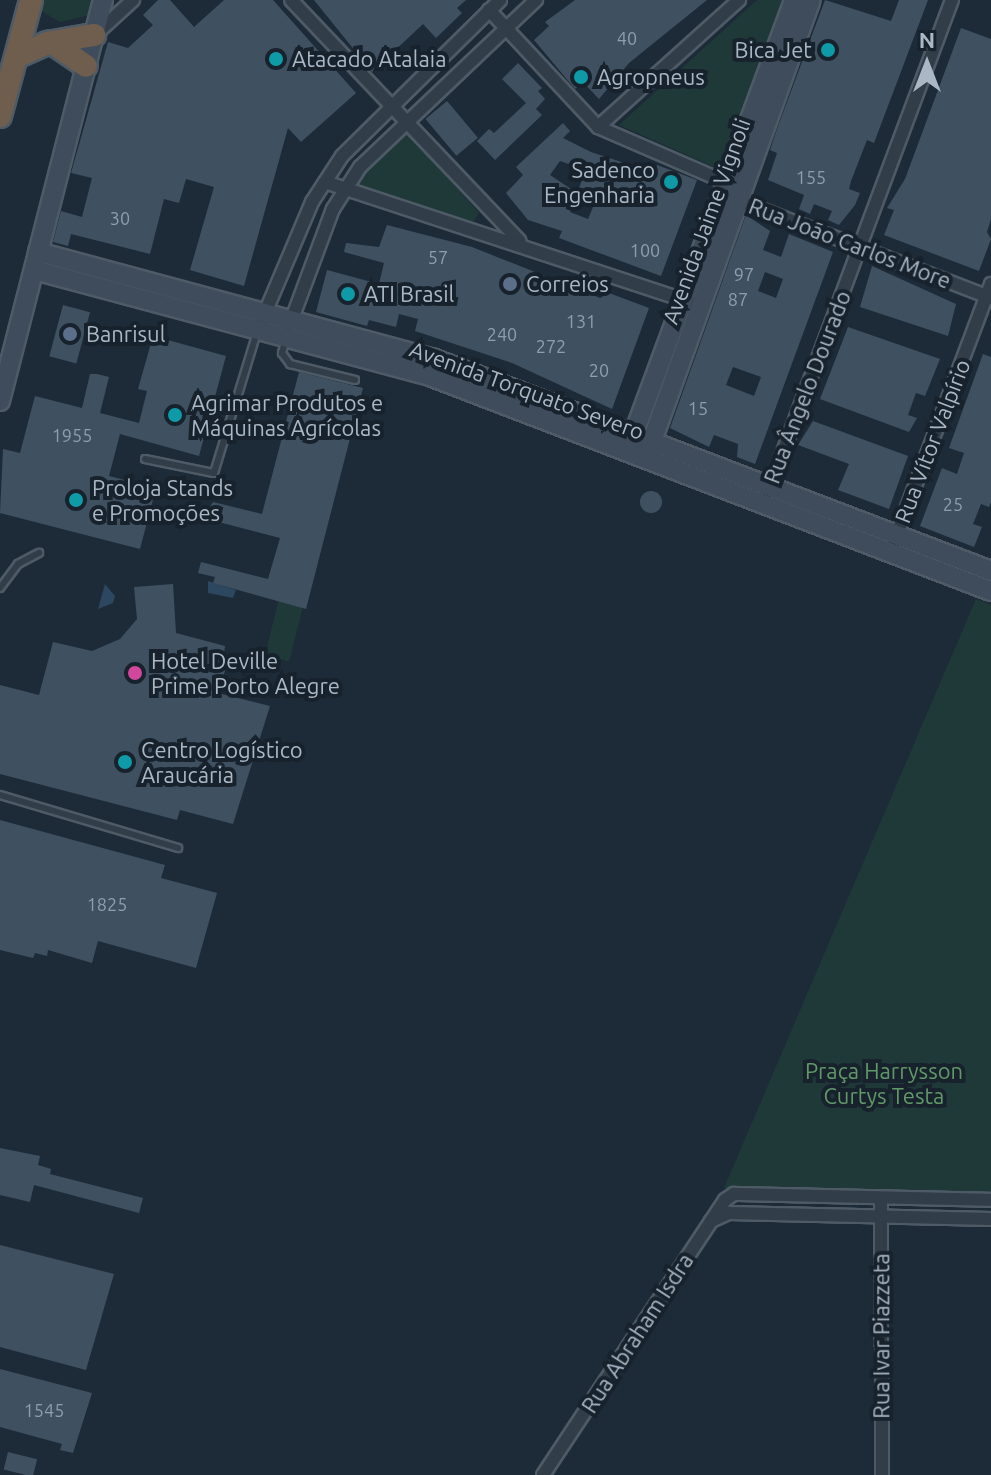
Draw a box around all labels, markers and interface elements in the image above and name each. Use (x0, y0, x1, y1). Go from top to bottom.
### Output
north arrow (887, 24, 967, 104)
house number: 40 (617, 27, 637, 49)
text: N (919, 27, 935, 52)
place label: Bica Jet (735, 37, 812, 63)
marker: Bica Jet (819, 41, 837, 59)
place label: Atacado Atalaia (292, 46, 446, 72)
marker: Atacado Atalaia (267, 50, 285, 68)
place label: Agropneus (597, 64, 705, 90)
marker: Agropneus (572, 68, 590, 86)
street label: Avenida Jaime Vignoli (657, 115, 755, 327)
place label: Sadenco Engenharia (544, 156, 655, 208)
house number: 155 (796, 166, 826, 188)
marker: Sadenco Engenharia (662, 173, 680, 191)
street label: Rua João Carlos More (745, 192, 955, 294)
house number: 30 (110, 207, 130, 229)
house number: 100 (630, 239, 660, 261)
house number: 57 (428, 246, 448, 268)
house number: 97 (734, 263, 754, 285)
place label: Correios (526, 271, 609, 297)
marker: Correios (501, 275, 519, 293)
place label: ATI Brasil (364, 281, 454, 307)
marker: ATI Brasil (339, 285, 357, 303)
street label: Rua Ângelo Dourado (758, 287, 856, 487)
house number: 87 (728, 288, 748, 310)
house number: 131 (566, 310, 596, 332)
place label: Banrisul (86, 321, 165, 347)
house number: 240 (487, 323, 517, 345)
marker: Banrisul (61, 325, 79, 343)
street label: Avenida Torquato Severo (406, 335, 648, 445)
house number: 272 (536, 335, 566, 357)
street label: Rua Vítor Valpírio (889, 356, 975, 526)
house number: 20 (589, 359, 609, 381)
place label: Agrimar Produtos e Máquinas Agrícolas (191, 389, 383, 440)
house number: 15 (688, 397, 708, 419)
marker: Agrimar Produtos e Máquinas Agrícolas (166, 406, 184, 424)
house number: 1955 (52, 424, 92, 446)
place label: Proloja Stands e Promoções (92, 474, 233, 526)
marker: Proloja Stands e Promoções (67, 491, 85, 509)
house number: 25 (943, 493, 963, 515)
place label: Hotel Deville Prime Porto Alegre (151, 647, 340, 698)
marker: Hotel Deville Prime Porto Alegre (126, 664, 144, 682)
place label: Centro Logístico Araucária (141, 736, 303, 788)
marker: Centro Logístico Araucária (116, 753, 134, 771)
house number: 1825 (87, 893, 127, 915)
park label: Praça Harrysson Curtys Testa (805, 1057, 963, 1108)
street label: Rua Abraham Isdra (576, 1248, 698, 1418)
street label: Rua Ivar Piazzeta (868, 1253, 894, 1419)
house number: 1545 (24, 1399, 64, 1421)

